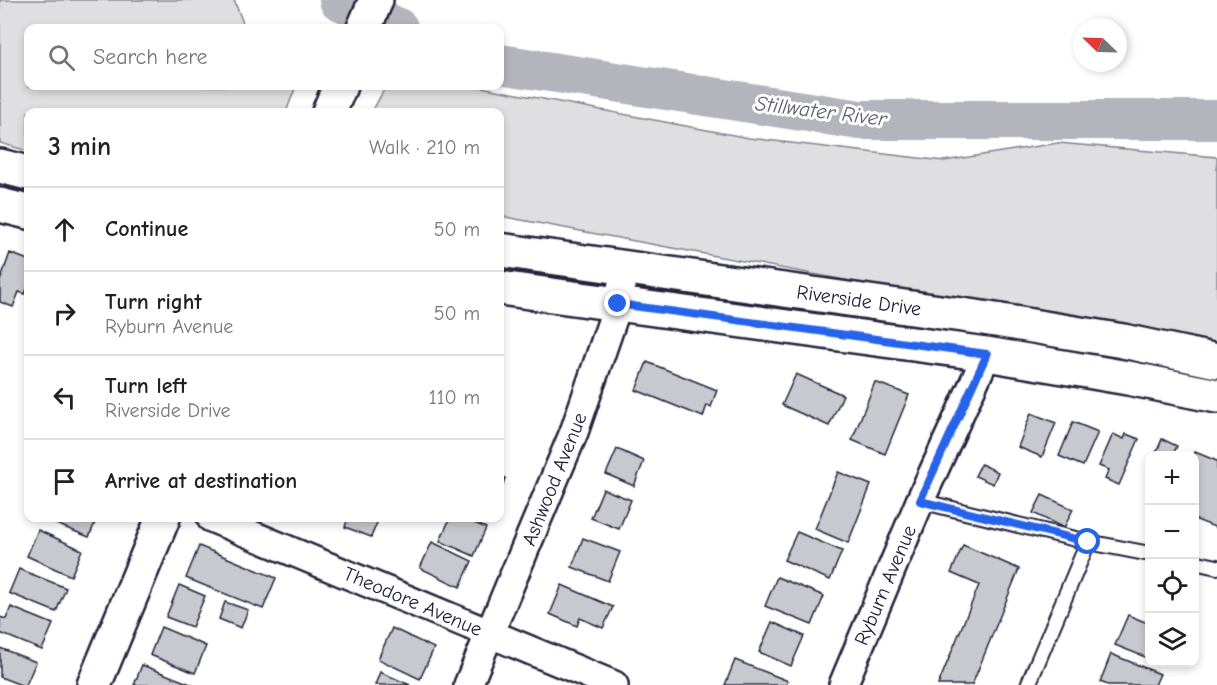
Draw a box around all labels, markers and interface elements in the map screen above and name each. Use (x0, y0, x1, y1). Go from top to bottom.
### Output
north arrow (1073, 18, 1127, 72)
search box (24, 24, 504, 90)
icon: search (45, 41, 78, 74)
text: Search here (93, 44, 208, 70)
water label: Stillwater River (754, 91, 890, 131)
text: 3 min (48, 132, 111, 162)
text: Walk · 210 m (369, 136, 480, 159)
icon: ahead (48, 213, 81, 246)
text: Continue (105, 216, 188, 242)
text: 50 m (434, 218, 480, 241)
street label: Riverside Drive (795, 280, 923, 321)
text: Turn right (105, 289, 202, 315)
route end (604, 290, 630, 316)
icon: right (48, 297, 81, 330)
text: 50 m (434, 302, 480, 325)
text: Ryburn Avenue (105, 315, 233, 338)
text: Turn left (105, 373, 187, 399)
icon: left (48, 381, 81, 414)
text: 110 m (429, 386, 480, 409)
text: Riverside Drive (105, 399, 231, 422)
street label: Ashwood Avenue (517, 409, 592, 549)
map controls (1145, 451, 1199, 667)
button: + (1145, 451, 1199, 505)
icon: arrive (48, 465, 81, 498)
text: Arrive at destination (105, 468, 297, 494)
button: − (1145, 505, 1199, 559)
street label: Ryburn Avenue (850, 522, 921, 649)
route start (1074, 528, 1100, 554)
button: locate (1145, 559, 1199, 613)
street label: Theodore Avenue (340, 562, 485, 641)
button: layers (1145, 613, 1199, 667)

